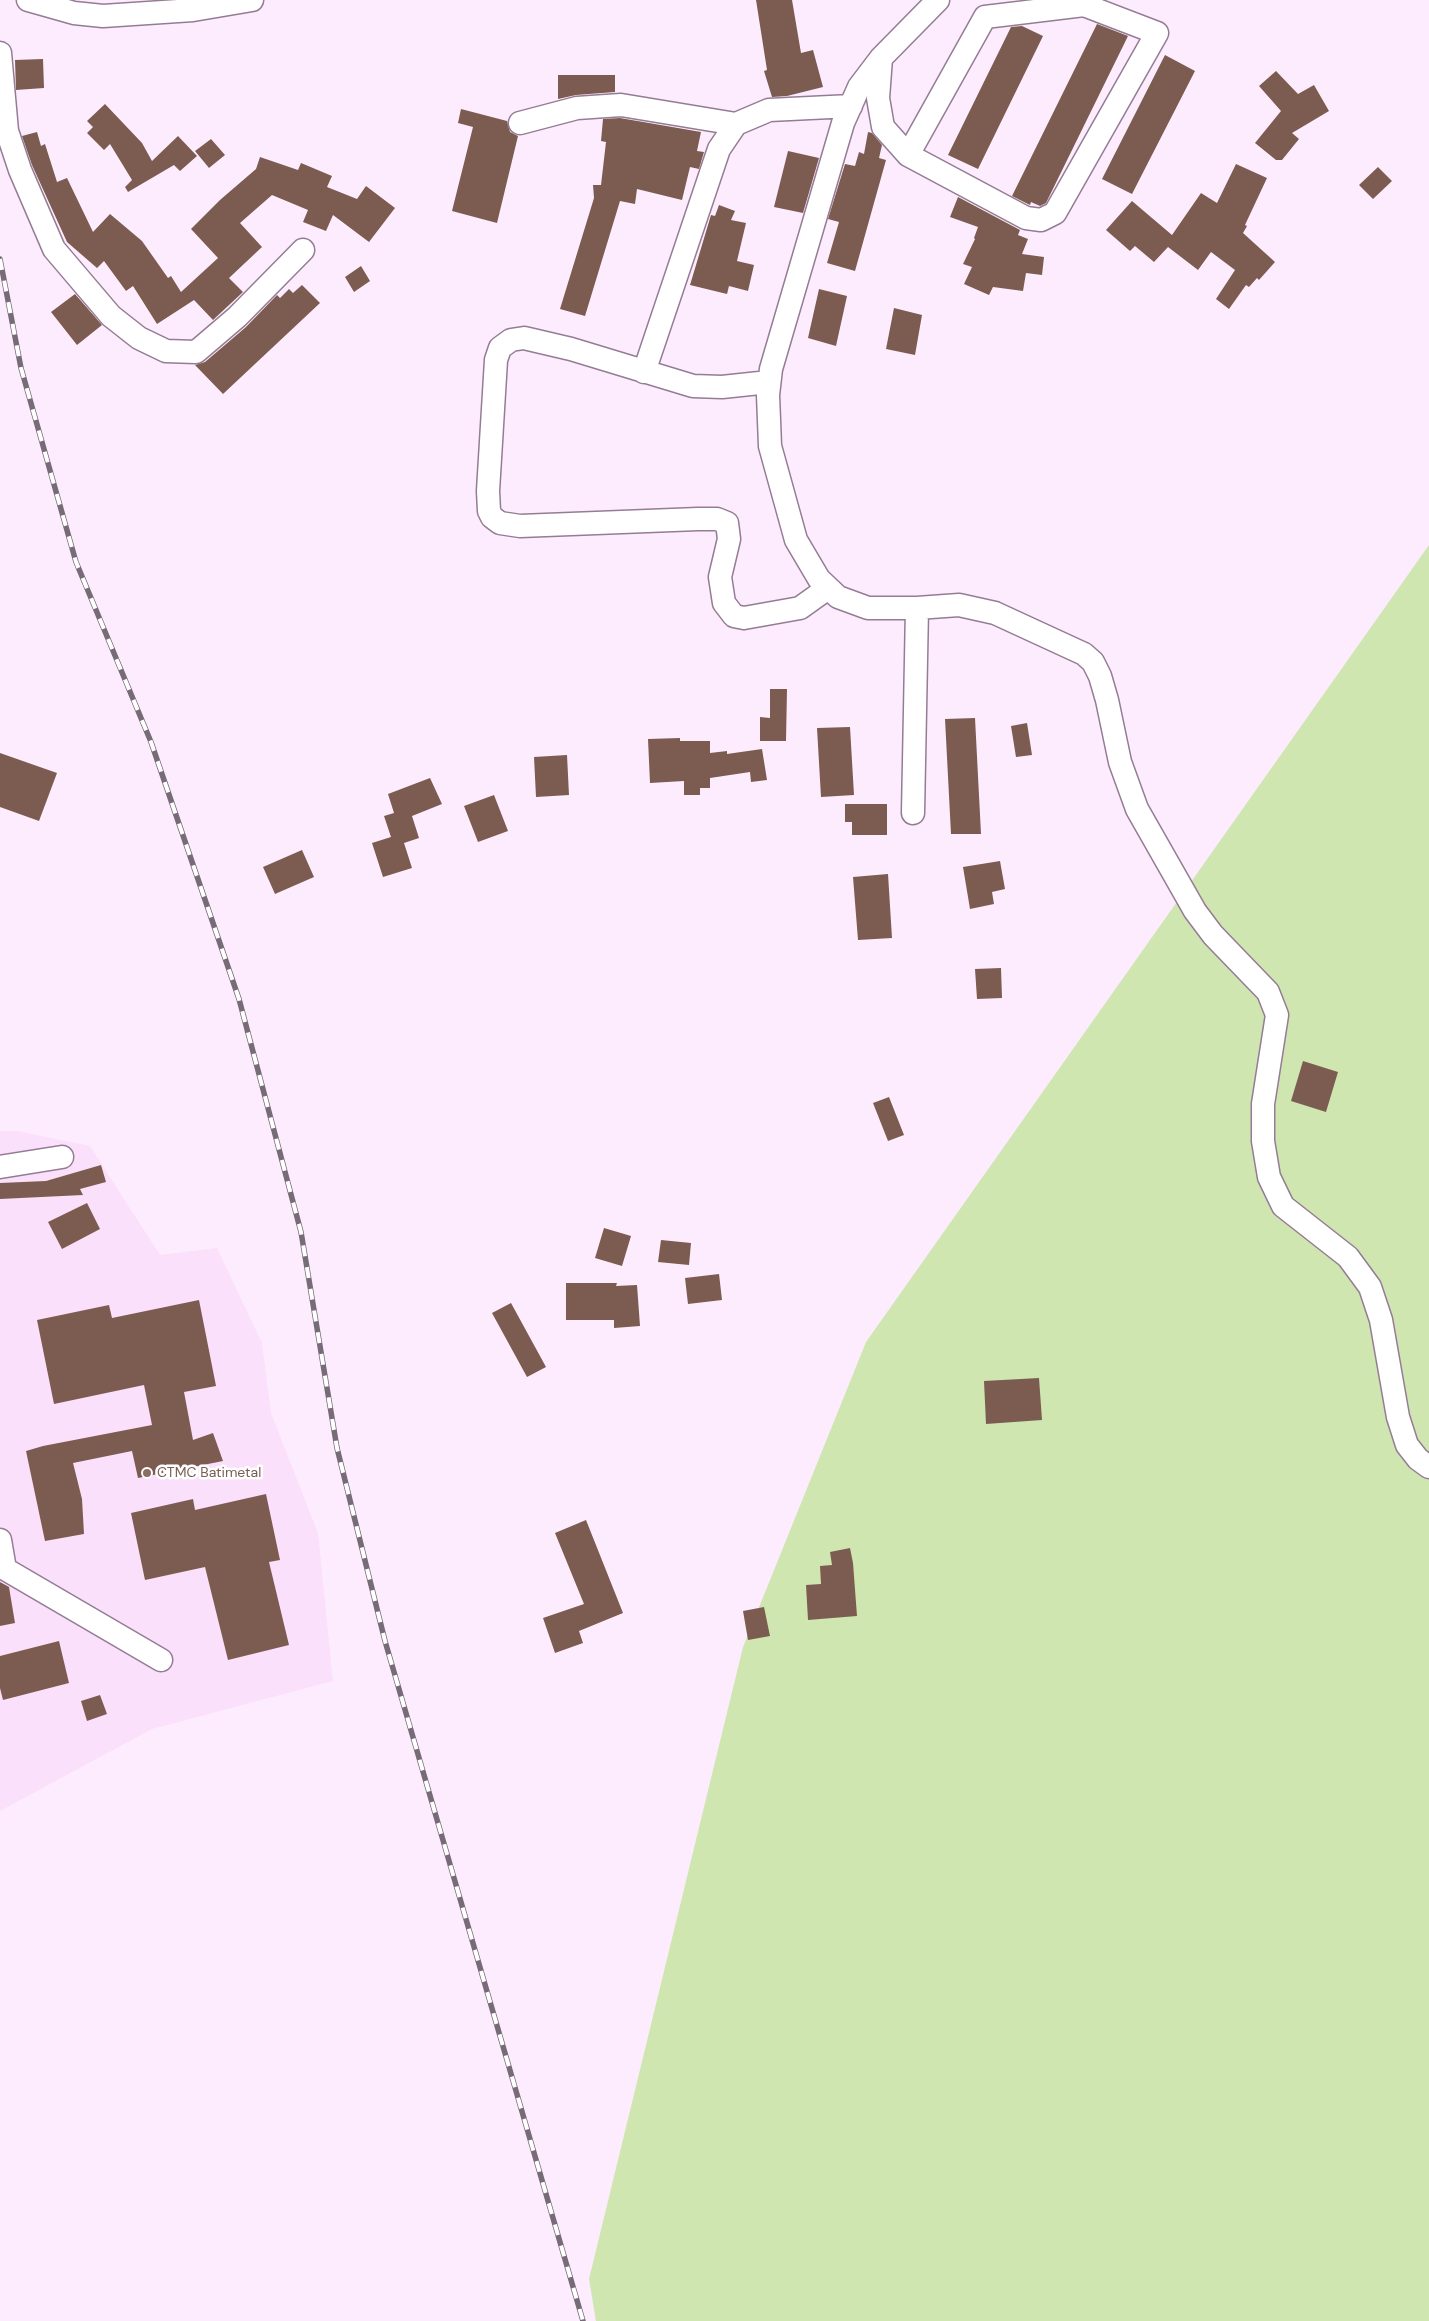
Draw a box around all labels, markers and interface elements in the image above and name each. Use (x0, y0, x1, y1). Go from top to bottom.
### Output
place label: CTMC Batimetal (157, 1465, 261, 1481)
marker: CTMC Batimetal (141, 1467, 153, 1479)

